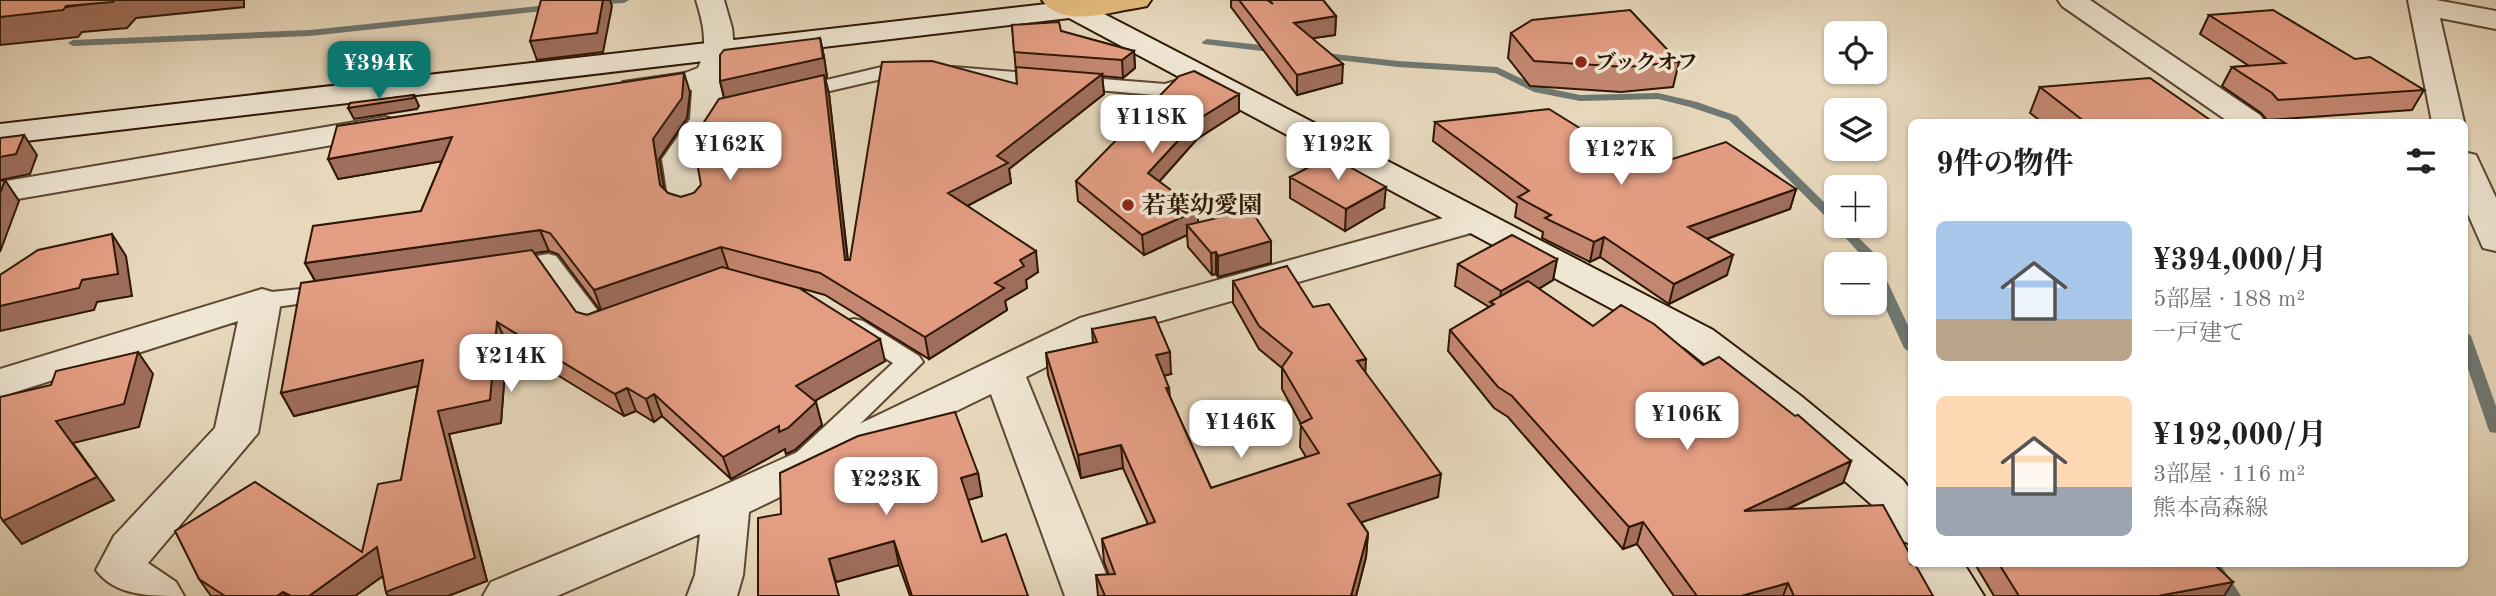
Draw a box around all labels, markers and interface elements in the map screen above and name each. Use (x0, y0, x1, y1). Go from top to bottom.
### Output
map controls (1824, 21, 1887, 315)
button: locate (1824, 21, 1887, 84)
pin: ¥394K (330, 42, 428, 101)
place label: ブックオフ (1595, 51, 1698, 74)
text: ¥394K (343, 52, 415, 75)
marker: ブックオフ (1573, 54, 1589, 70)
pin: ¥118K (1103, 96, 1201, 155)
button: layers (1824, 98, 1887, 161)
text: ¥118K (1116, 106, 1188, 129)
pin: ¥162K (681, 122, 779, 182)
pin: ¥192K (1289, 122, 1387, 182)
pin: ¥127K (1572, 128, 1670, 187)
text: ¥162K (694, 133, 766, 156)
text: ¥192K (1302, 133, 1374, 156)
text: ¥127K (1585, 138, 1657, 161)
icon: filters (2402, 142, 2440, 180)
text: 9件の物件 (1936, 150, 2073, 180)
button: + (1824, 175, 1887, 238)
place label: 若葉幼愛園 (1142, 192, 1262, 219)
marker: 若葉幼愛園 (1120, 197, 1136, 213)
text: ¥394,000/月 (2153, 246, 2327, 276)
icon: home (1992, 249, 2076, 333)
button: − (1824, 252, 1887, 315)
text: 5部屋 · 188 m² (2153, 288, 2305, 311)
text: 一戸建て (2153, 322, 2245, 345)
pin: ¥214K (462, 334, 560, 394)
text: ¥214K (475, 345, 547, 368)
pin: ¥106K (1638, 392, 1736, 452)
pin: ¥146K (1192, 400, 1290, 460)
text: ¥106K (1651, 403, 1723, 426)
text: ¥146K (1205, 411, 1277, 434)
text: ¥192,000/月 (2153, 421, 2327, 451)
icon: home (1992, 424, 2076, 508)
pin: ¥223K (837, 458, 935, 517)
text: 3部屋 · 116 m² (2153, 463, 2305, 486)
text: ¥223K (850, 468, 922, 491)
text: 熊本高森線 (2153, 497, 2268, 520)

